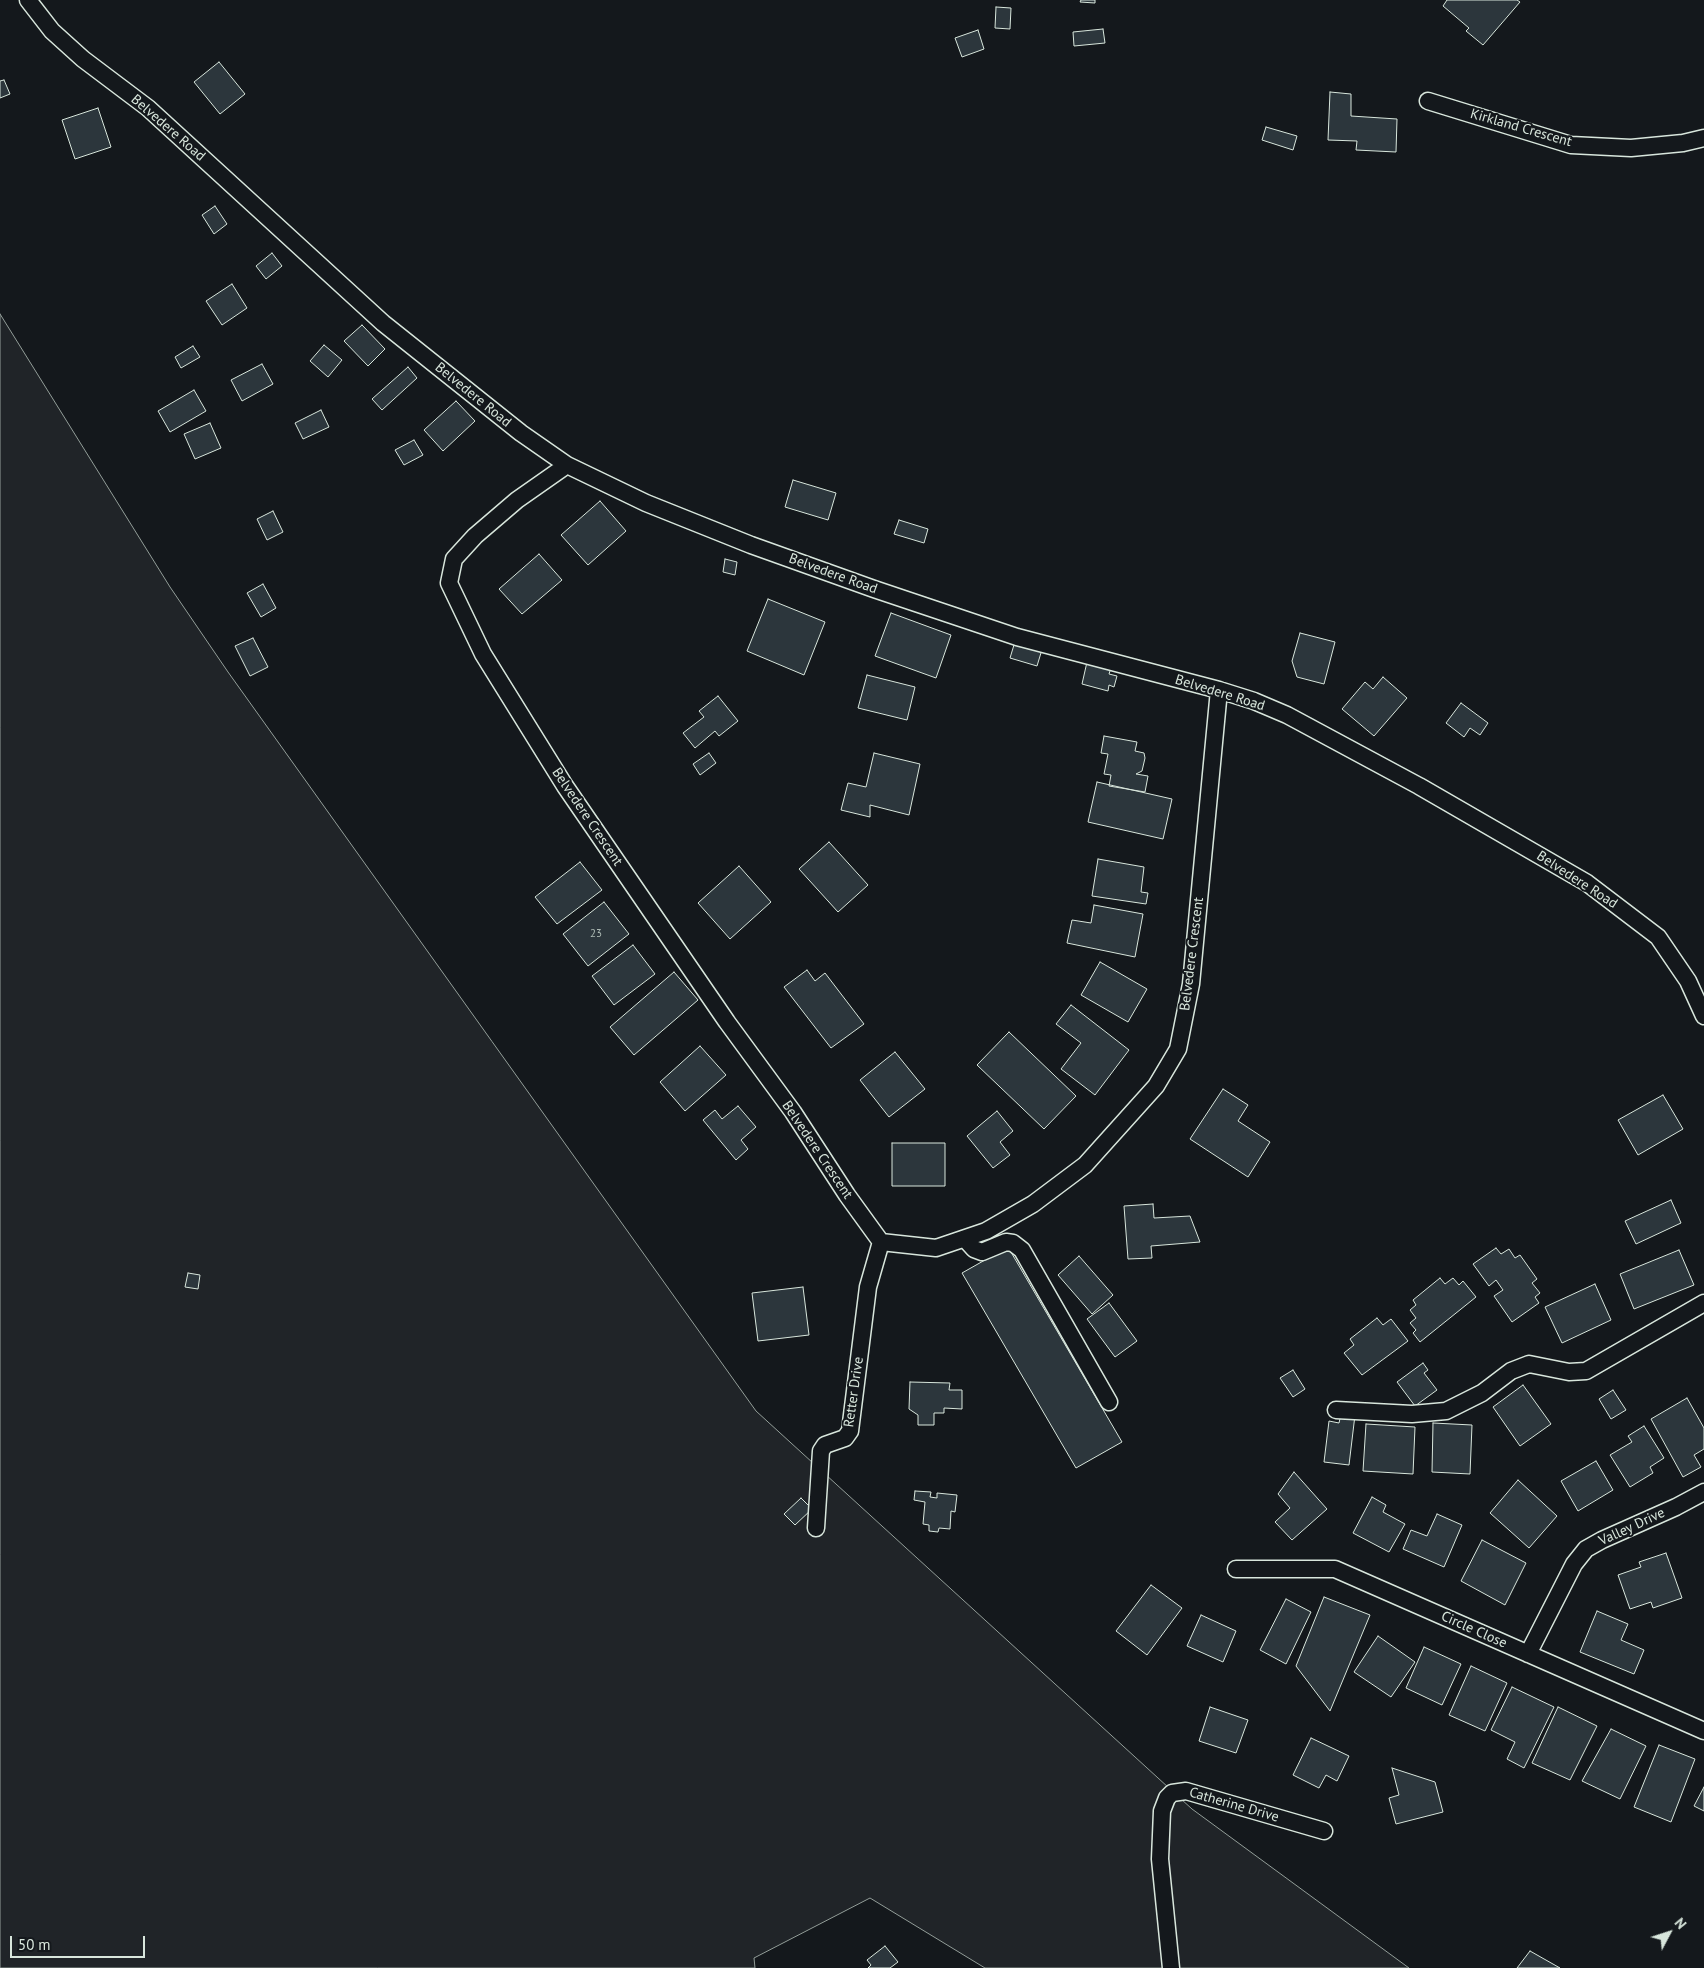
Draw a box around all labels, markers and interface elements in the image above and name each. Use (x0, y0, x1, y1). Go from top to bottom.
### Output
street label: Belvedere Road (127, 91, 209, 165)
street label: Kirkland Crescent (1468, 105, 1574, 151)
street label: Belvedere Road (432, 359, 514, 431)
street label: Belvedere Road (786, 550, 880, 598)
street label: Belvedere Road (1173, 671, 1267, 715)
street label: Belvedere Crescent (548, 765, 626, 869)
street label: Belvedere Road (1533, 848, 1621, 912)
street label: Belvedere Crescent (1177, 896, 1207, 1012)
house number: 23 (590, 927, 602, 941)
street label: Belvedere Crescent (778, 1098, 856, 1202)
street label: Retter Drive (841, 1356, 867, 1428)
street label: Valley Drive (1596, 1504, 1668, 1550)
street label: Circle Close (1438, 1608, 1510, 1652)
street label: Catherine Drive (1187, 1784, 1281, 1826)
north arrow (1644, 1908, 1694, 1958)
text: N (1671, 1914, 1690, 1933)
scale bar (12, 1926, 148, 1958)
text: 50 m (18, 1935, 51, 1954)

